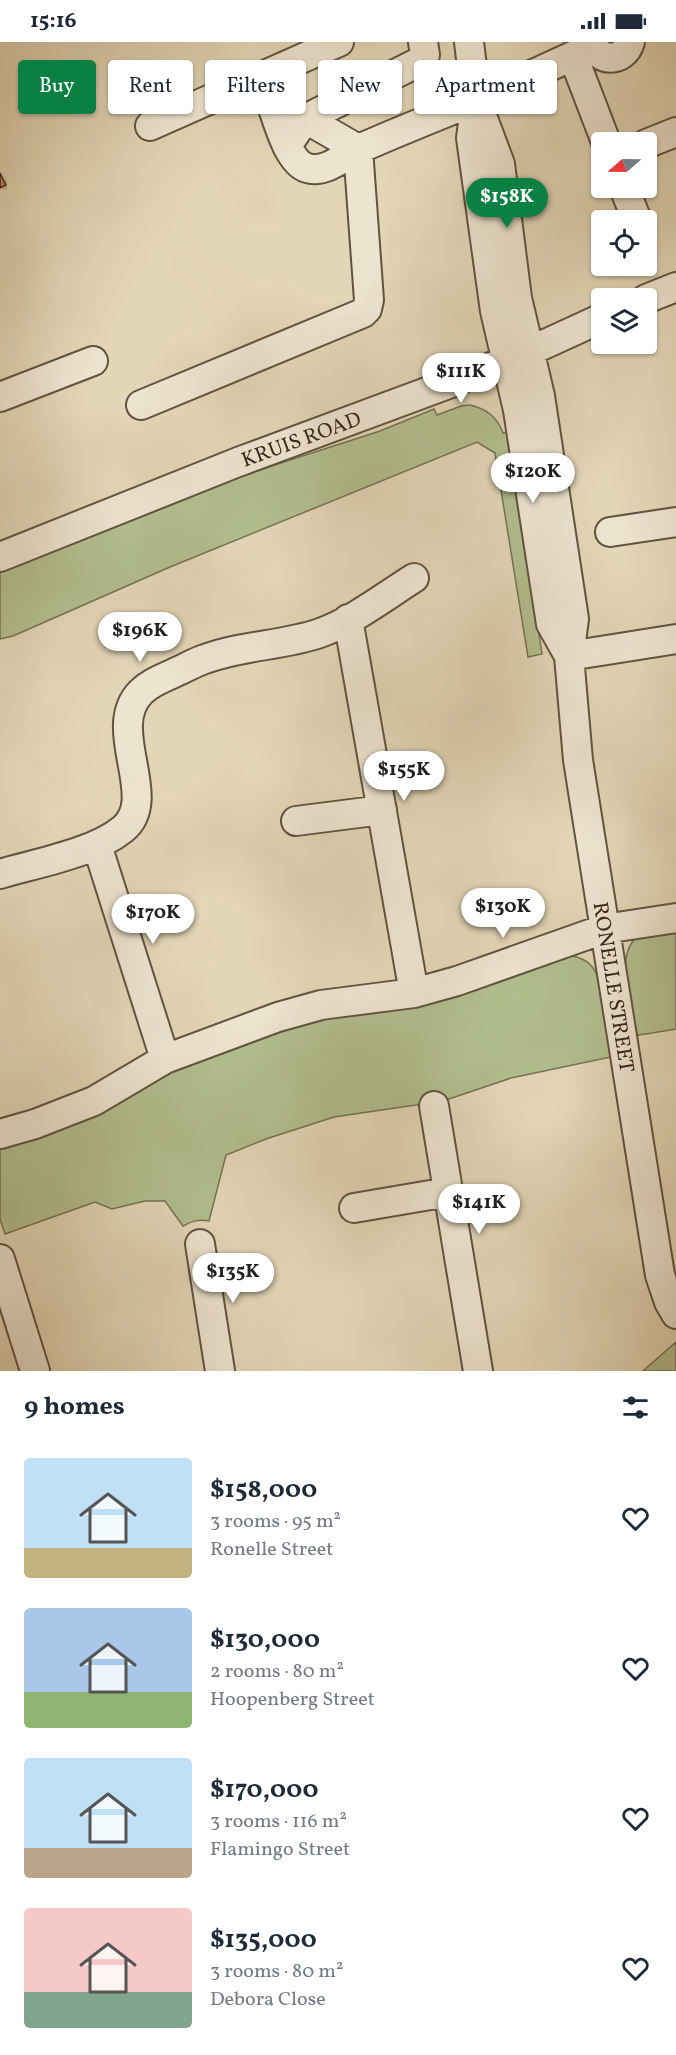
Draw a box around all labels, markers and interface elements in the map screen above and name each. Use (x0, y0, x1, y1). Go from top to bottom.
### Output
text: 15:16 (30, 6, 77, 37)
chip: Buy (18, 60, 96, 114)
chip: Rent (108, 60, 193, 114)
chip: Filters (205, 60, 306, 114)
chip: New (318, 60, 402, 114)
chip: Apartment (414, 60, 557, 114)
north arrow (591, 132, 657, 198)
map controls (591, 132, 657, 354)
pin: $158K (465, 178, 549, 229)
text: $158K (480, 183, 534, 211)
button: locate (591, 210, 657, 276)
button: layers (591, 288, 657, 354)
pin: $111K (419, 353, 503, 404)
text: $111K (436, 358, 486, 386)
street label: KRUIS ROAD (238, 405, 365, 475)
pin: $120K (491, 453, 575, 504)
text: $120K (505, 458, 561, 486)
pin: $196K (98, 612, 182, 663)
text: $196K (112, 617, 168, 645)
pin: $155K (362, 751, 446, 802)
text: $155K (378, 756, 430, 784)
pin: $130K (461, 888, 545, 939)
text: $130K (475, 893, 531, 921)
pin: $170K (111, 894, 195, 945)
text: $170K (126, 899, 180, 927)
street label: RONELLE STREET (585, 900, 640, 1075)
pin: $141K (437, 1184, 521, 1235)
text: $141K (452, 1189, 506, 1217)
pin: $135K (191, 1253, 275, 1304)
text: $135K (206, 1258, 260, 1286)
text: 9 homes (24, 1389, 125, 1425)
icon: filters (619, 1391, 652, 1424)
text: $158,000 (210, 1472, 317, 1508)
icon: home (72, 1482, 144, 1554)
icon: heart (619, 1502, 652, 1535)
text: 3 rooms · 95 m² (210, 1508, 341, 1536)
text: Ronelle Street (210, 1536, 333, 1564)
text: $130,000 (210, 1622, 320, 1658)
icon: home (72, 1632, 144, 1704)
icon: heart (619, 1652, 652, 1685)
text: 2 rooms · 80 m² (210, 1658, 344, 1686)
text: Hoopenberg Street (210, 1686, 375, 1714)
text: $170,000 (210, 1772, 319, 1808)
icon: home (72, 1782, 144, 1854)
icon: heart (619, 1802, 652, 1835)
text: 3 rooms · 116 m² (210, 1808, 347, 1836)
text: Flamingo Street (210, 1836, 350, 1864)
text: $135,000 (210, 1922, 317, 1958)
icon: home (72, 1932, 144, 2004)
icon: heart (619, 1952, 652, 1985)
text: 3 rooms · 80 m² (210, 1958, 343, 1986)
text: Debora Close (210, 1986, 326, 2014)

